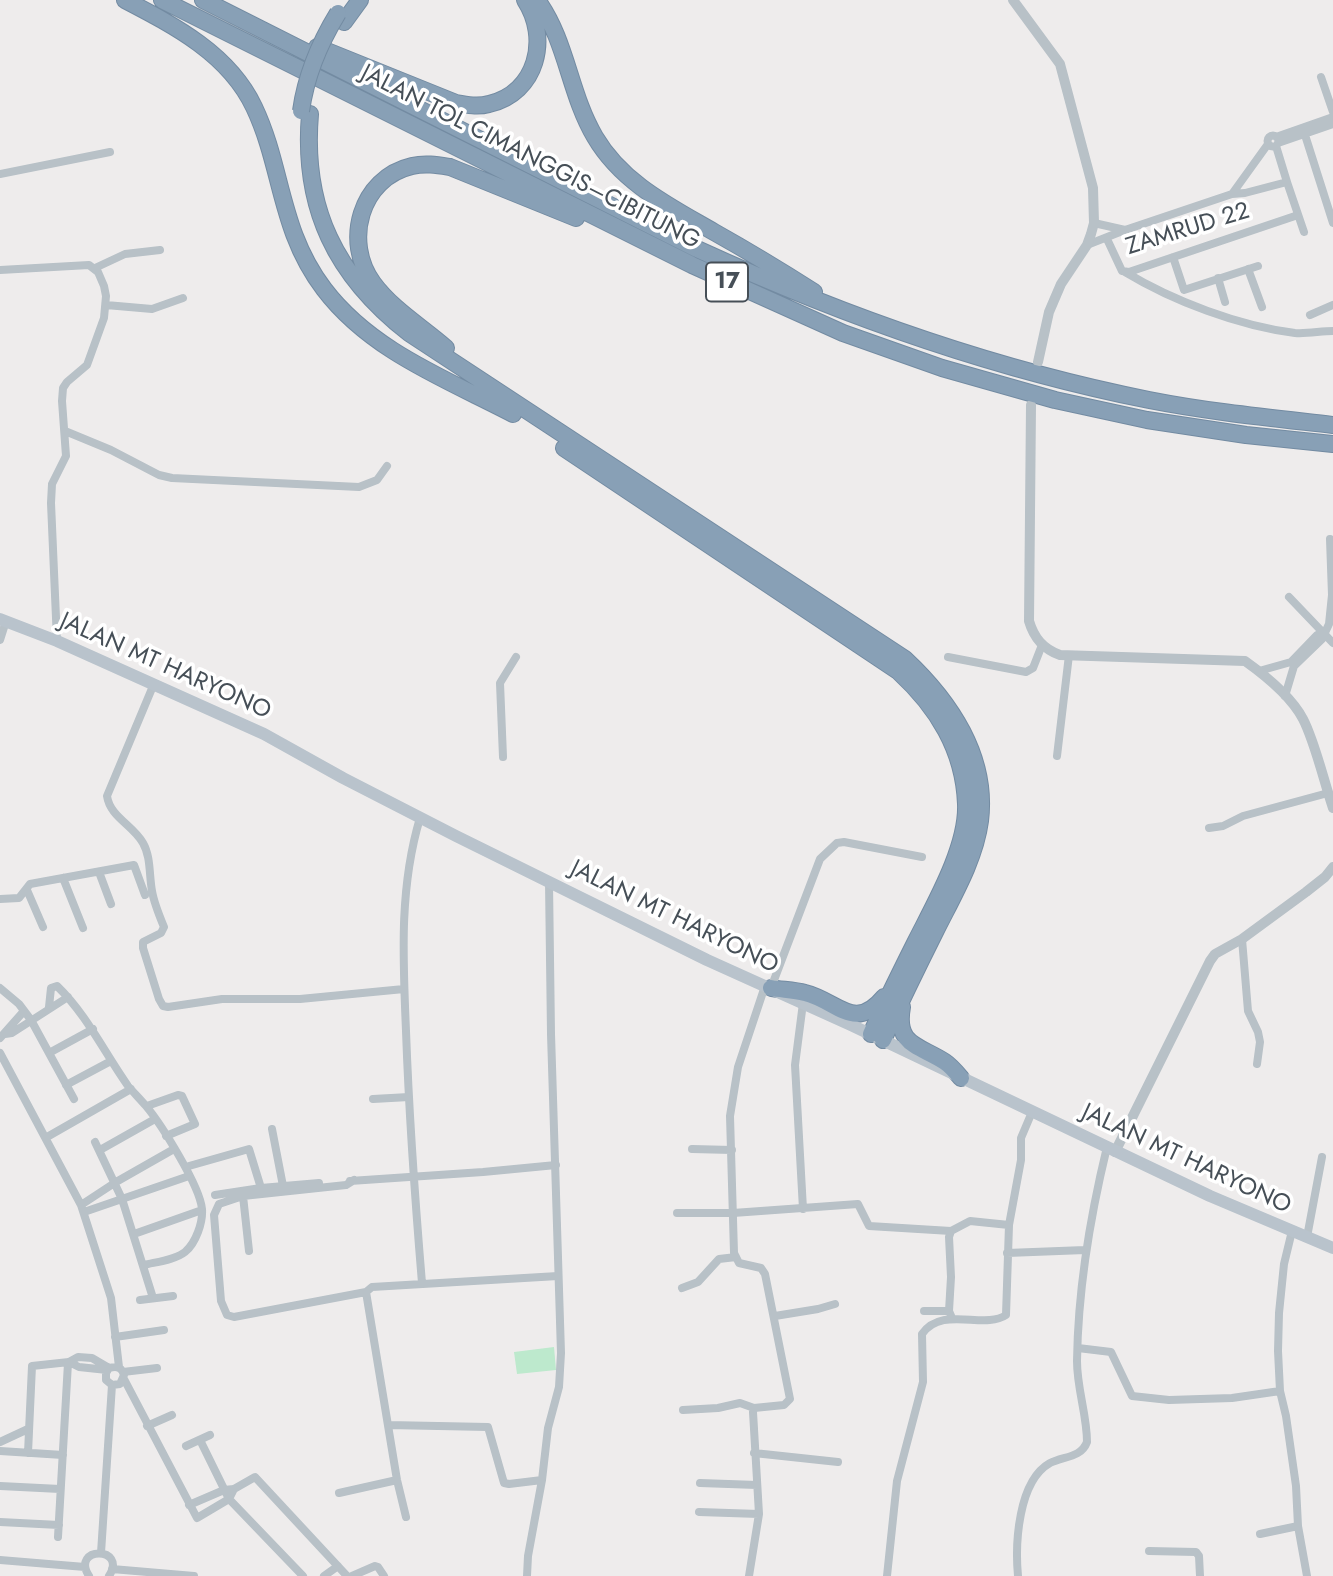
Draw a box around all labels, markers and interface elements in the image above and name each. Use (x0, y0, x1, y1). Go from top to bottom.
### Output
street label: JALAN TOL CIMANGGIS–CIBITUNG (356, 60, 704, 256)
street label: ZAMRUD 22 (1123, 198, 1253, 262)
road number: 17 (706, 262, 748, 302)
street label: JALAN MT HARYONO (55, 608, 275, 726)
street label: JALAN MT HARYONO (565, 855, 783, 981)
street label: JALAN MT HARYONO (1077, 1099, 1295, 1221)

